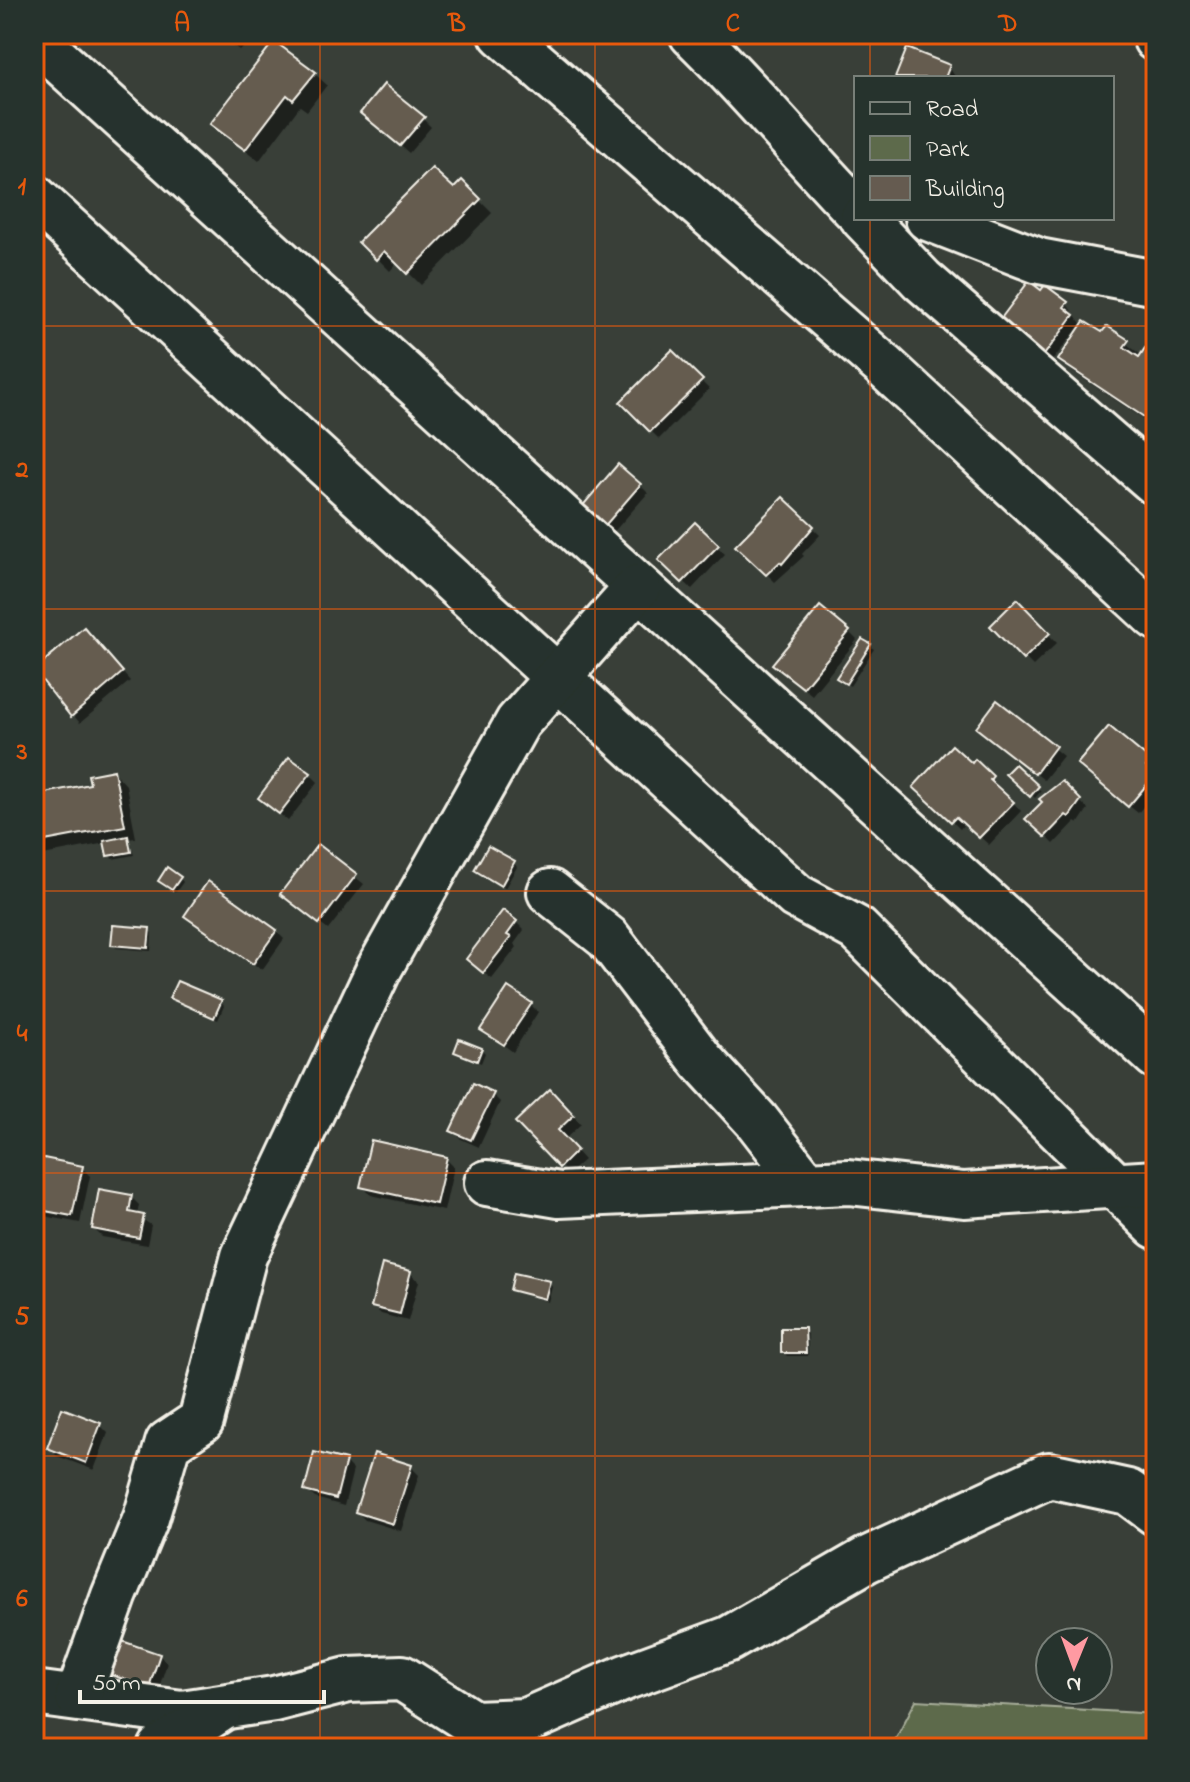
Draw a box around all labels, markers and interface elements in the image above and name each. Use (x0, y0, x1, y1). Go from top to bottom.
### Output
text: A (174, 6, 190, 44)
text: B (447, 6, 466, 44)
text: C (726, 6, 740, 44)
text: D (997, 6, 1018, 44)
legend (854, 76, 1114, 220)
text: Road (926, 93, 979, 128)
text: Park (926, 133, 970, 168)
text: 1 (18, 169, 27, 207)
text: Building (925, 173, 1005, 208)
text: 2 (15, 452, 29, 490)
text: 3 (16, 734, 28, 772)
text: 4 (17, 1016, 28, 1054)
text: 5 (15, 1299, 30, 1337)
text: 6 (16, 1581, 28, 1619)
north arrow (1034, 1626, 1114, 1706)
scale bar (80, 1654, 324, 1704)
text: 50 m (92, 1667, 141, 1702)
text: N (1066, 1667, 1081, 1699)

